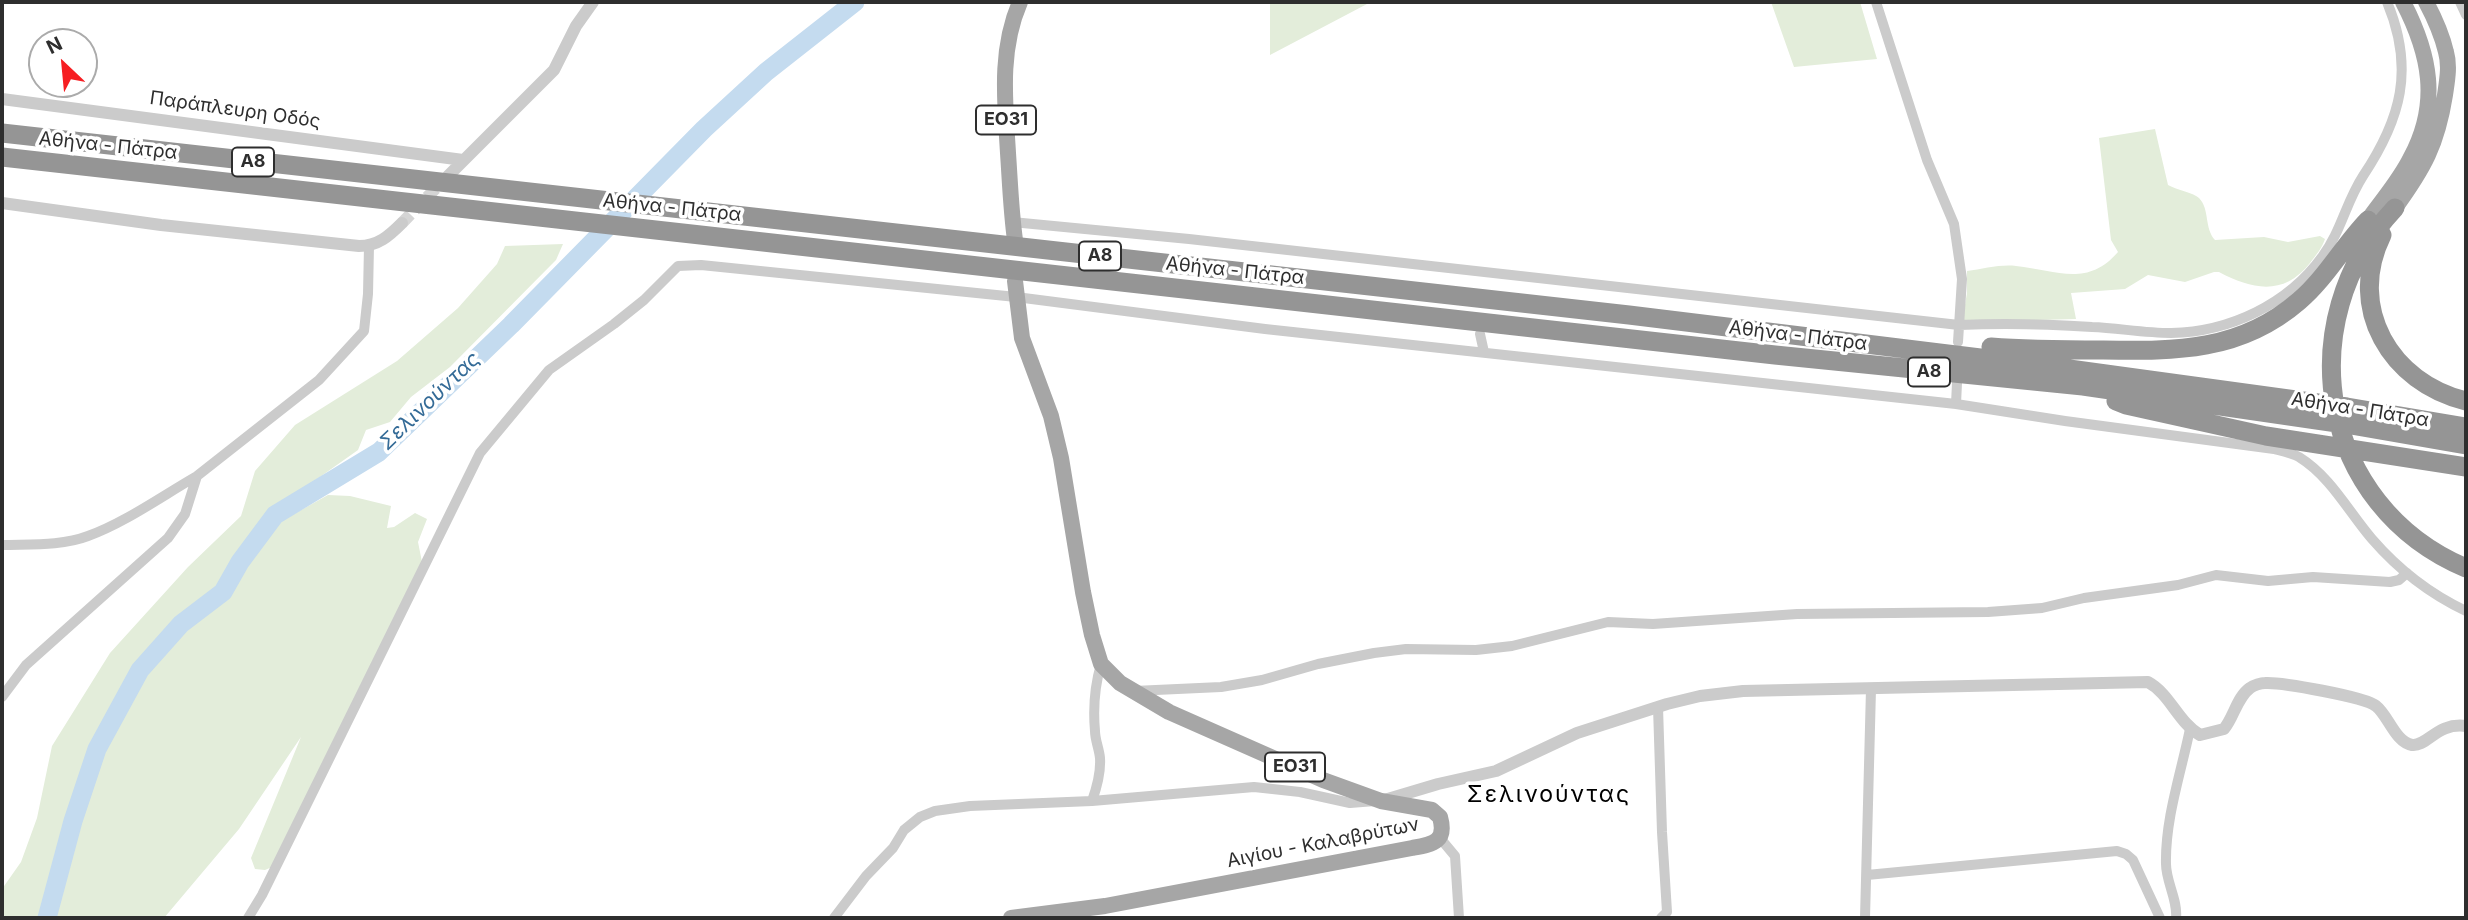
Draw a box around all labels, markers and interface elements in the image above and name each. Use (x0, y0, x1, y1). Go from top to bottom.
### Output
north arrow (28, 28, 98, 98)
text: N (43, 32, 66, 59)
street label: Παράπλευρη Οδός (148, 87, 322, 133)
road number: ΕΟ31 (976, 106, 1036, 134)
street label: Αθήνα - Πάτρα (38, 127, 178, 165)
road number: Α8 (232, 148, 274, 176)
street label: Αθήνα - Πάτρα (602, 189, 742, 227)
road number: Α8 (1079, 242, 1121, 270)
street label: Αθήνα - Πάτρα (1165, 252, 1305, 290)
street label: Αθήνα - Πάτρα (1728, 316, 1868, 356)
water label: Σελινούντας (375, 347, 485, 455)
road number: Α8 (1908, 358, 1950, 386)
street label: Αθήνα - Πάτρα (2290, 388, 2430, 432)
road number: ΕΟ31 (1265, 752, 1325, 782)
district label: Σελινούντας (1468, 781, 1630, 809)
street label: Αιγίου - Καλαβρύτων (1225, 813, 1421, 873)

